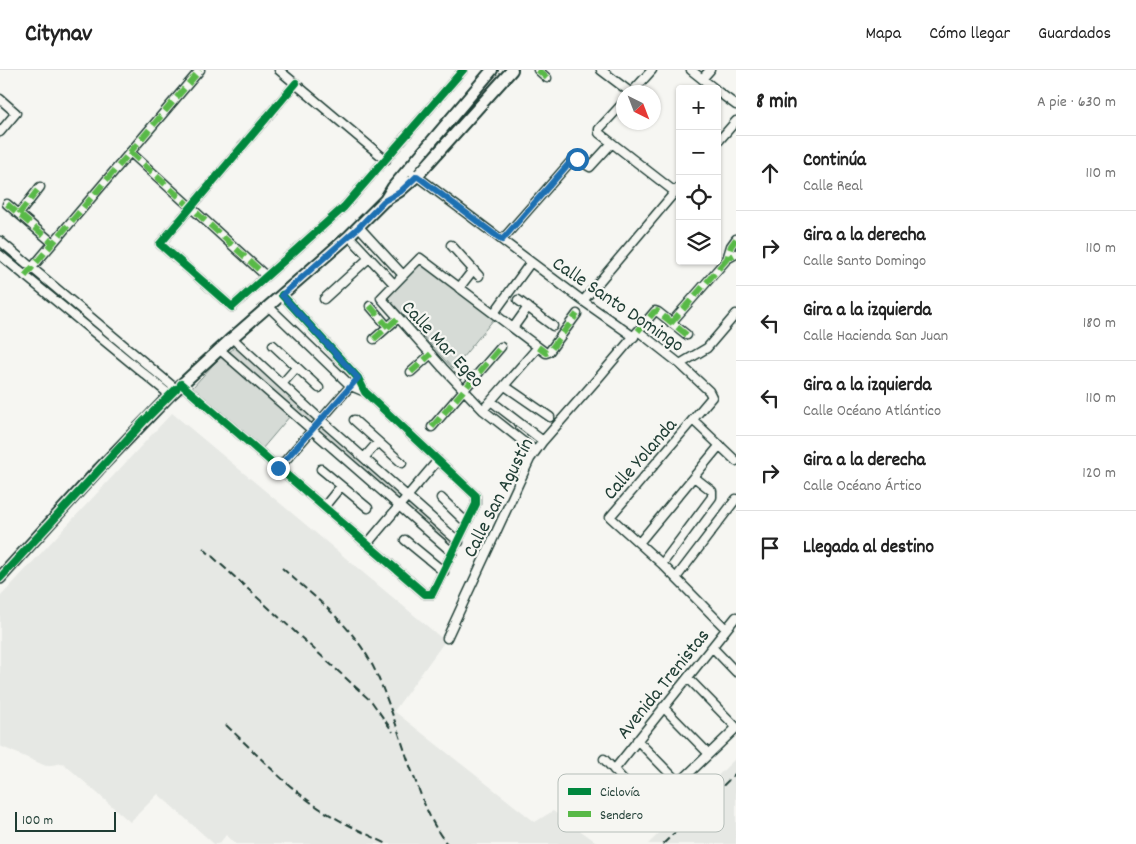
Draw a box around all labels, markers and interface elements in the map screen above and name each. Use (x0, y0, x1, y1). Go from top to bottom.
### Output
text: Citynav (25, 18, 92, 52)
text: Mapa (865, 22, 901, 47)
text: Cómo llegar (929, 22, 1010, 47)
text: Guardados (1038, 22, 1111, 47)
north arrow (616, 85, 661, 130)
map controls (676, 85, 721, 265)
button: + (676, 85, 721, 130)
text: 8 min (756, 88, 797, 118)
text: A pie · 630 m (1037, 91, 1116, 114)
button: − (676, 130, 721, 175)
route start (566, 148, 589, 171)
text: Continúa (803, 148, 866, 175)
icon: ahead (756, 159, 784, 187)
text: 110 m (1086, 162, 1116, 185)
button: locate (676, 175, 721, 220)
text: Calle Real (803, 175, 863, 198)
button: layers (676, 220, 721, 265)
text: Gira a la derecha (803, 223, 925, 250)
icon: right (756, 234, 784, 262)
text: 110 m (1086, 237, 1116, 260)
text: Calle Santo Domingo (803, 250, 926, 273)
street label: Calle Santo Domingo (546, 251, 689, 360)
street label: Calle Mar Egeo (394, 295, 490, 395)
text: Gira a la izquierda (803, 298, 931, 325)
icon: left (756, 309, 784, 337)
text: 180 m (1083, 312, 1116, 335)
text: Calle Hacienda San Juan (803, 325, 948, 348)
text: Gira a la izquierda (803, 373, 931, 400)
icon: left (756, 384, 784, 412)
text: 110 m (1086, 387, 1116, 410)
text: Calle Océano Atlántico (803, 400, 941, 423)
street label: Calle Yolanda (598, 412, 685, 507)
street label: Calle San Agustín (457, 434, 542, 563)
text: Gira a la derecha (803, 448, 925, 475)
route end (267, 457, 290, 480)
icon: right (756, 459, 784, 487)
text: 120 m (1082, 462, 1116, 485)
text: Calle Océano Ártico (803, 475, 922, 498)
icon: arrive (756, 534, 784, 562)
text: Llegada al destino (803, 535, 934, 562)
street label: Avenida Trenistas (611, 624, 718, 746)
legend (558, 774, 724, 832)
text: Ciclovía (600, 783, 640, 803)
text: Sendero (600, 806, 643, 826)
scale bar (15, 809, 116, 832)
text: 100 m (22, 811, 53, 831)

